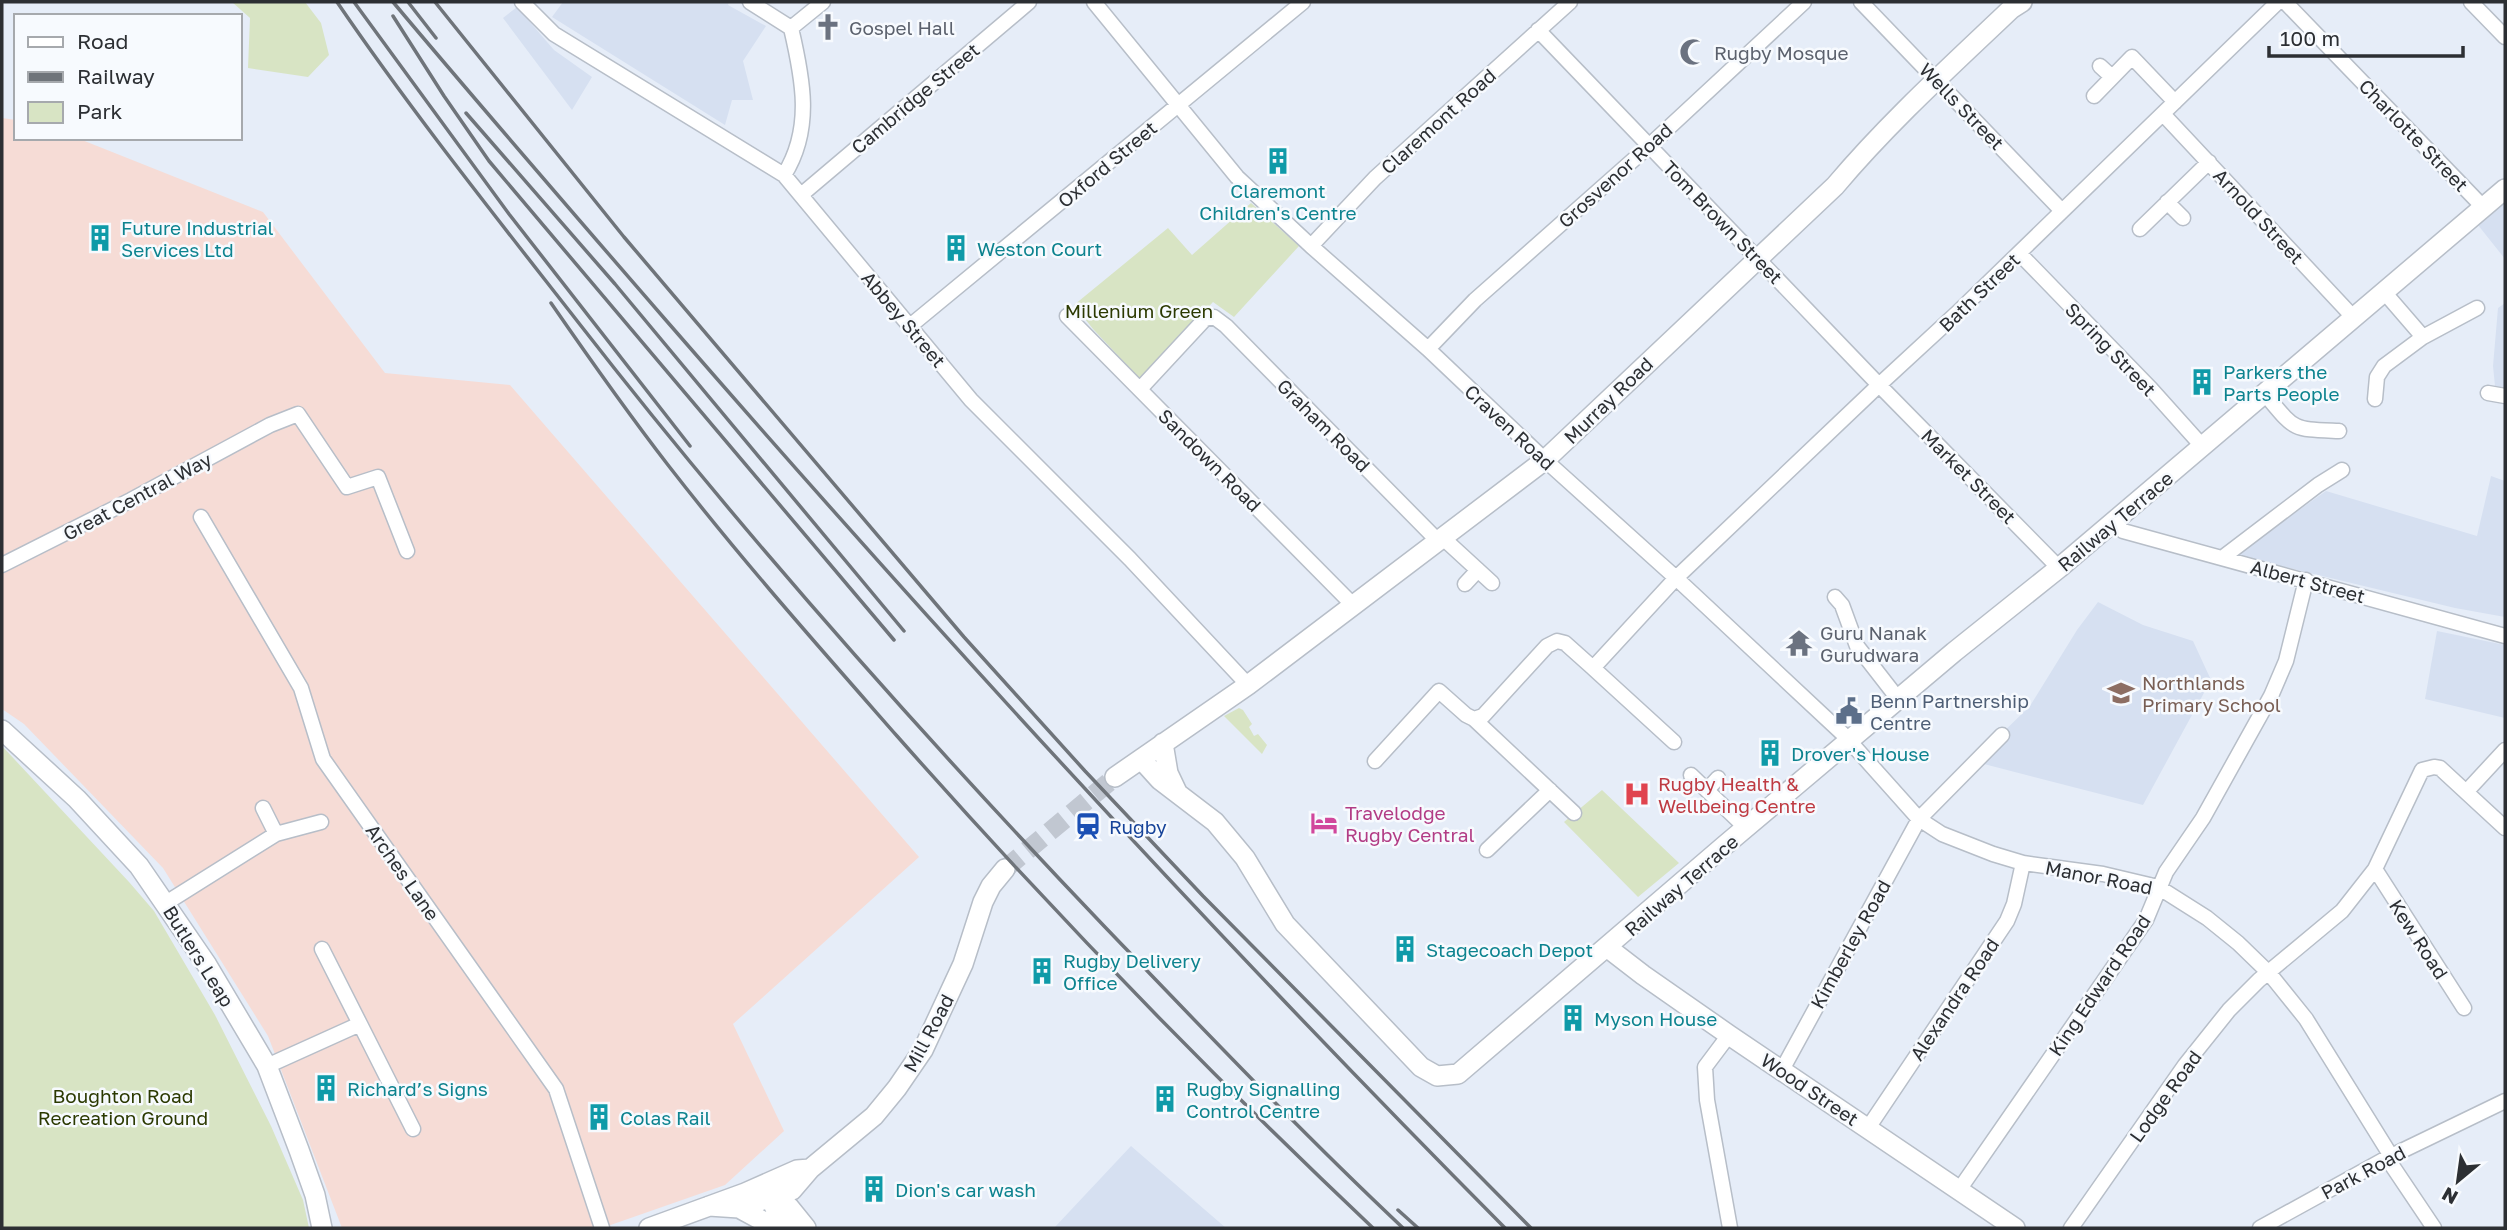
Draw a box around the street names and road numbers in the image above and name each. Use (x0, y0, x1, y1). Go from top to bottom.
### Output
street label: Cambridge Street (846, 38, 984, 158)
street label: Wells Street (1915, 58, 2009, 154)
street label: Claremont Road (1376, 63, 1500, 179)
street label: Charlotte Street (2355, 74, 2473, 196)
street label: Oxford Street (1053, 116, 1161, 212)
street label: Grosvenor Road (1553, 118, 1677, 232)
street label: Tom Brown Street (1658, 156, 1788, 288)
street label: Arnold Street (2209, 164, 2309, 268)
street label: Bath Street (1934, 248, 2024, 336)
street label: Abbey Street (857, 266, 951, 372)
street label: Spring Street (2061, 298, 2161, 400)
street label: Murray Road (1559, 352, 1657, 448)
street label: Graham Road (1273, 374, 1375, 476)
street label: Craven Road (1460, 379, 1560, 475)
street label: Sandown Road (1154, 404, 1266, 516)
street label: Market Street (1917, 424, 2021, 528)
street label: Great Central Way (59, 447, 215, 545)
street label: Railway Terrace (2053, 466, 2177, 576)
street label: Albert Street (2248, 555, 2368, 607)
street label: Arches Lane (361, 819, 445, 925)
street label: Railway Terrace (1619, 829, 1743, 941)
street label: Manor Road (2043, 855, 2155, 899)
street label: Kimberley Road (1805, 876, 1895, 1012)
street label: Kew Road (2385, 895, 2453, 983)
street label: Butlers Leap (159, 901, 239, 1011)
street label: King Edward Road (2043, 910, 2155, 1060)
street label: Alexandra Road (1905, 933, 2003, 1065)
street label: Mill Road (898, 990, 958, 1076)
street label: Lodge Road (2124, 1046, 2206, 1146)
street label: Wood Street (1757, 1048, 1863, 1130)
street label: Park Road (2317, 1140, 2409, 1204)

